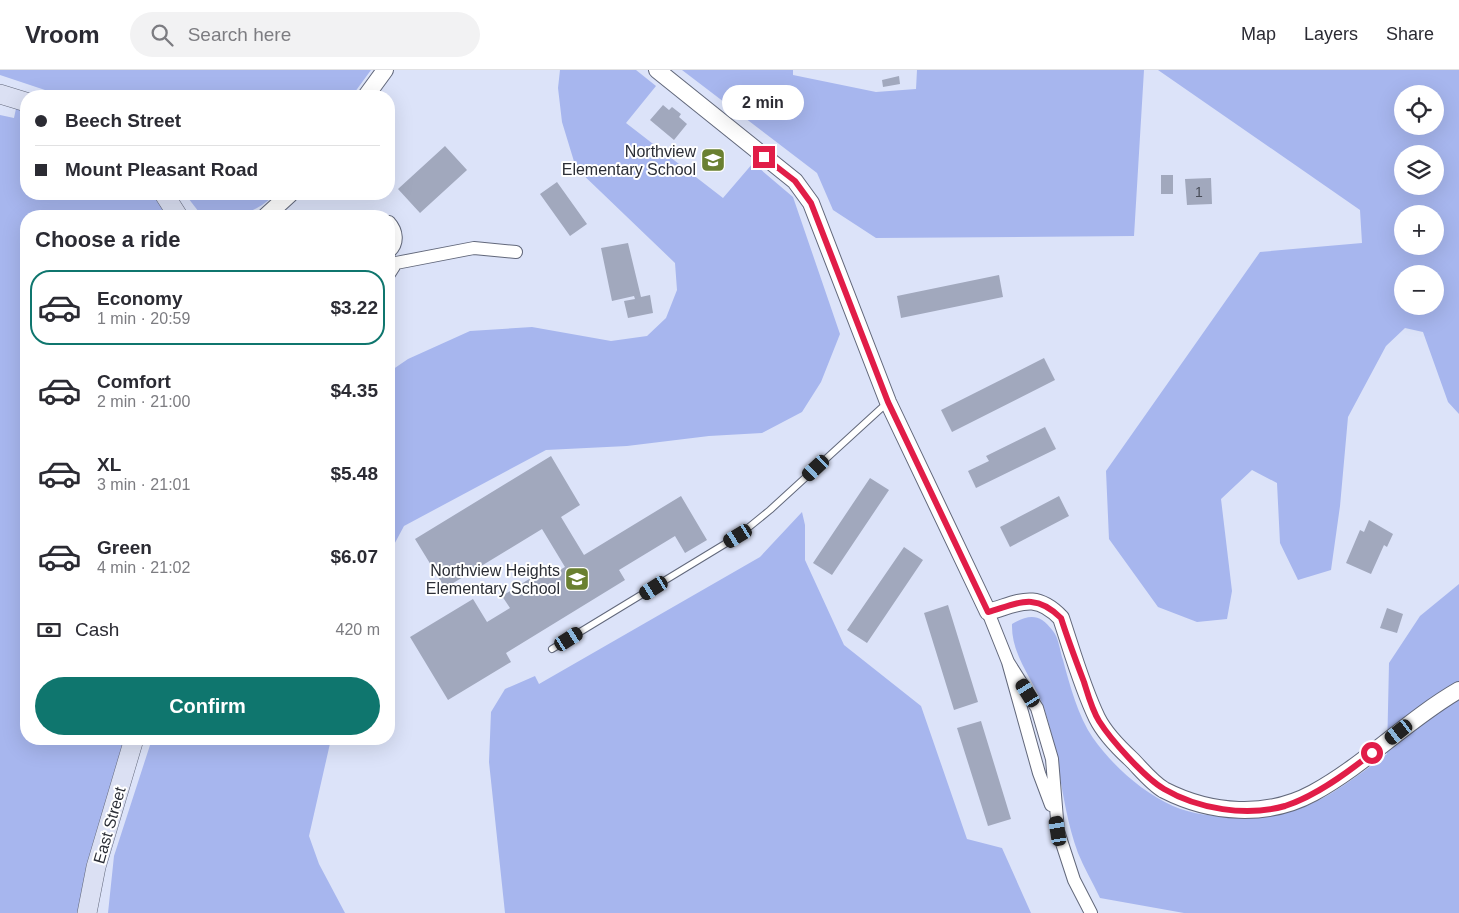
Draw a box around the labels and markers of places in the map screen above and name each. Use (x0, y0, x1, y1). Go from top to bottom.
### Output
place label: Northview Elementary School (562, 143, 696, 178)
school or university icon: Northview Elementary School (700, 147, 726, 173)
place label: Northview Heights Elementary School (426, 562, 560, 597)
school or university icon: Northview Heights Elementary School (564, 566, 590, 592)

